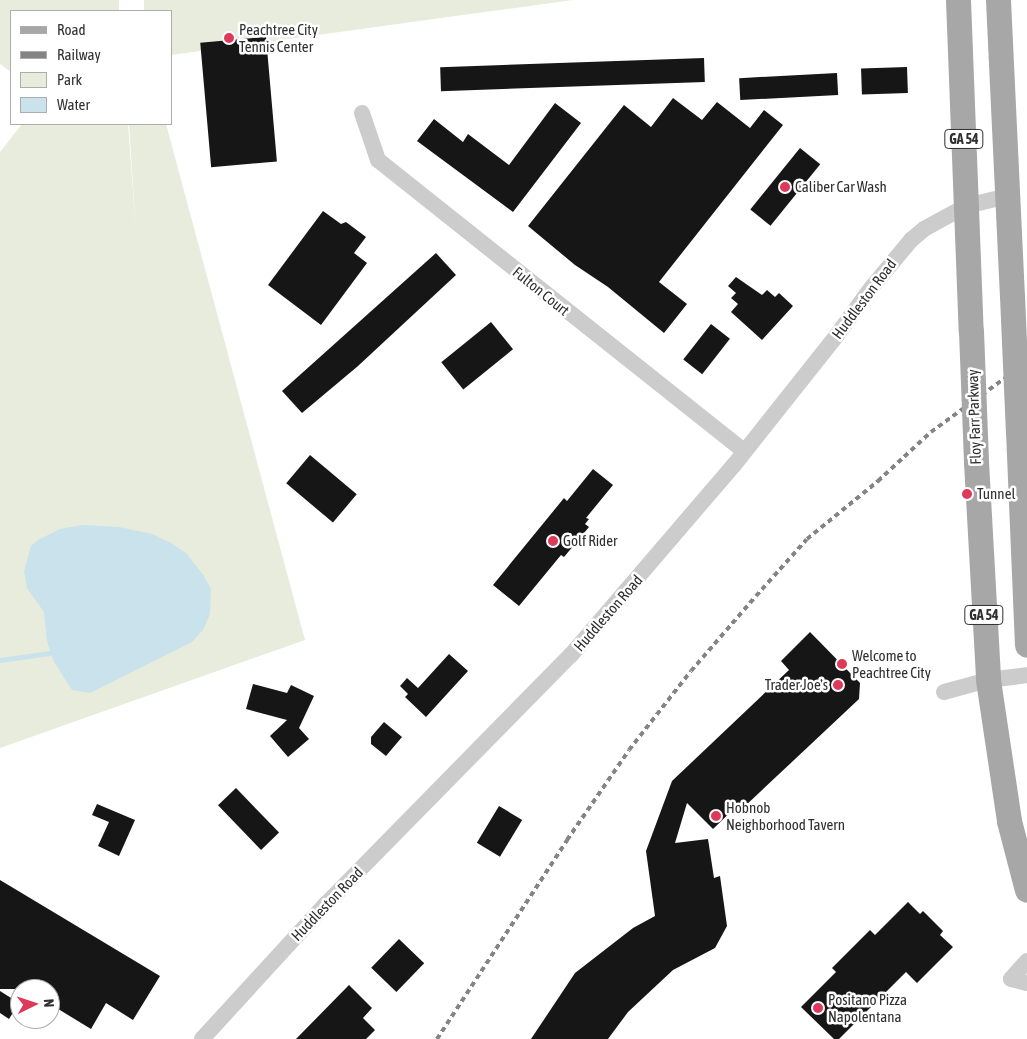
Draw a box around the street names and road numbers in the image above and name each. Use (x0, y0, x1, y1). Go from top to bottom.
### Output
road number: GA 54 (944, 128, 984, 150)
street label: Huddleston Road (828, 256, 900, 342)
street label: Fulton Court (509, 263, 573, 319)
street label: Floy Farr Parkway (963, 369, 985, 465)
street label: Huddleston Road (570, 571, 646, 655)
road number: GA 54 (964, 604, 1004, 626)
street label: Huddleston Road (287, 863, 367, 945)

